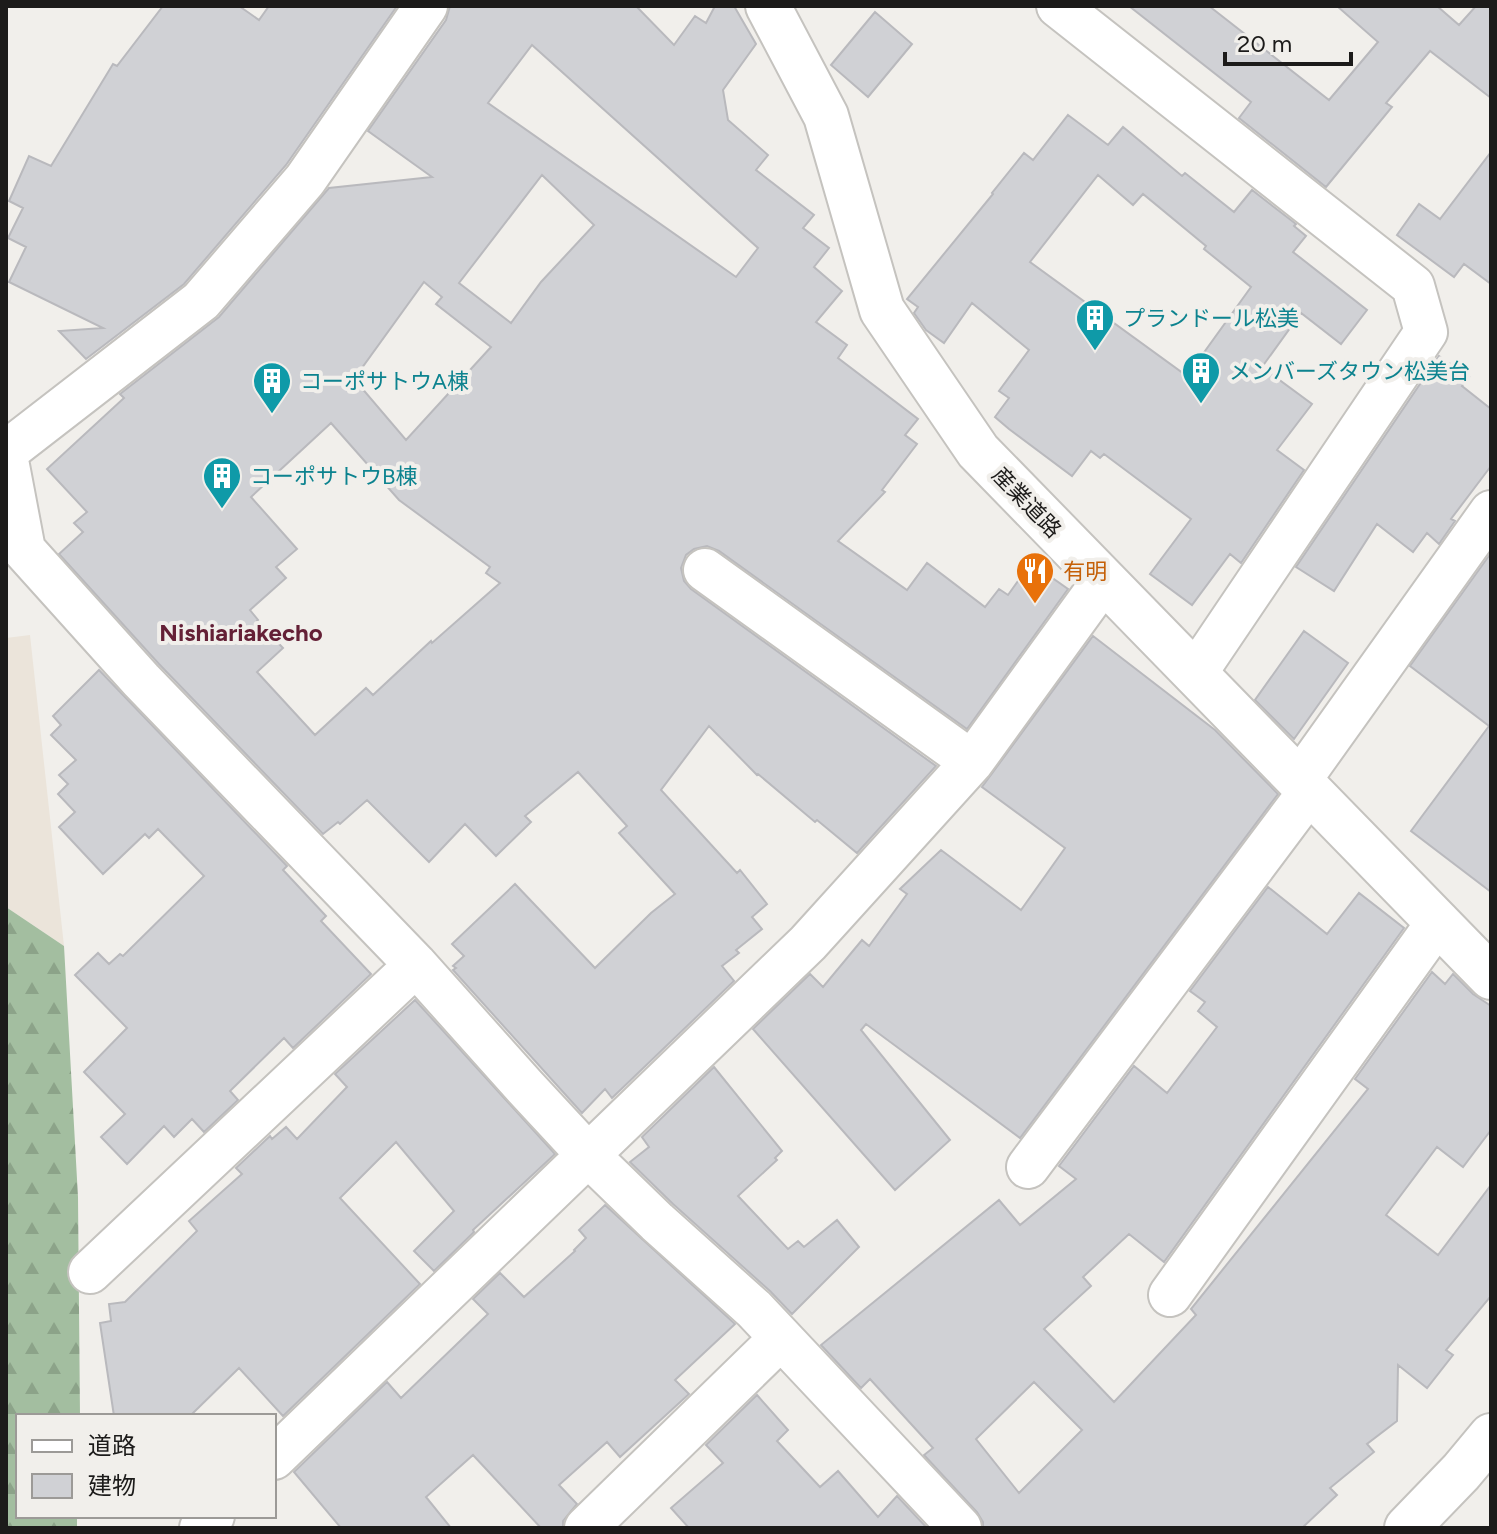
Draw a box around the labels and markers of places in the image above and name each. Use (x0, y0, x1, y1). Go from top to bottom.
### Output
building icon: プランドール松美 (1074, 297, 1116, 352)
place label: プランドール松美 (1123, 305, 1299, 332)
building icon: メンバーズタウン松美台 (1180, 350, 1222, 405)
place label: メンバーズタウン松美台 (1229, 358, 1470, 385)
building icon: コーポサトウA棟 (251, 360, 293, 415)
place label: コーポサトウA棟 (300, 368, 469, 395)
building icon: コーポサトウB棟 (201, 455, 243, 510)
place label: コーポサトウB棟 (250, 463, 417, 490)
restaurant icon: 有明 (1014, 550, 1056, 605)
place label: 有明 (1063, 558, 1107, 585)

